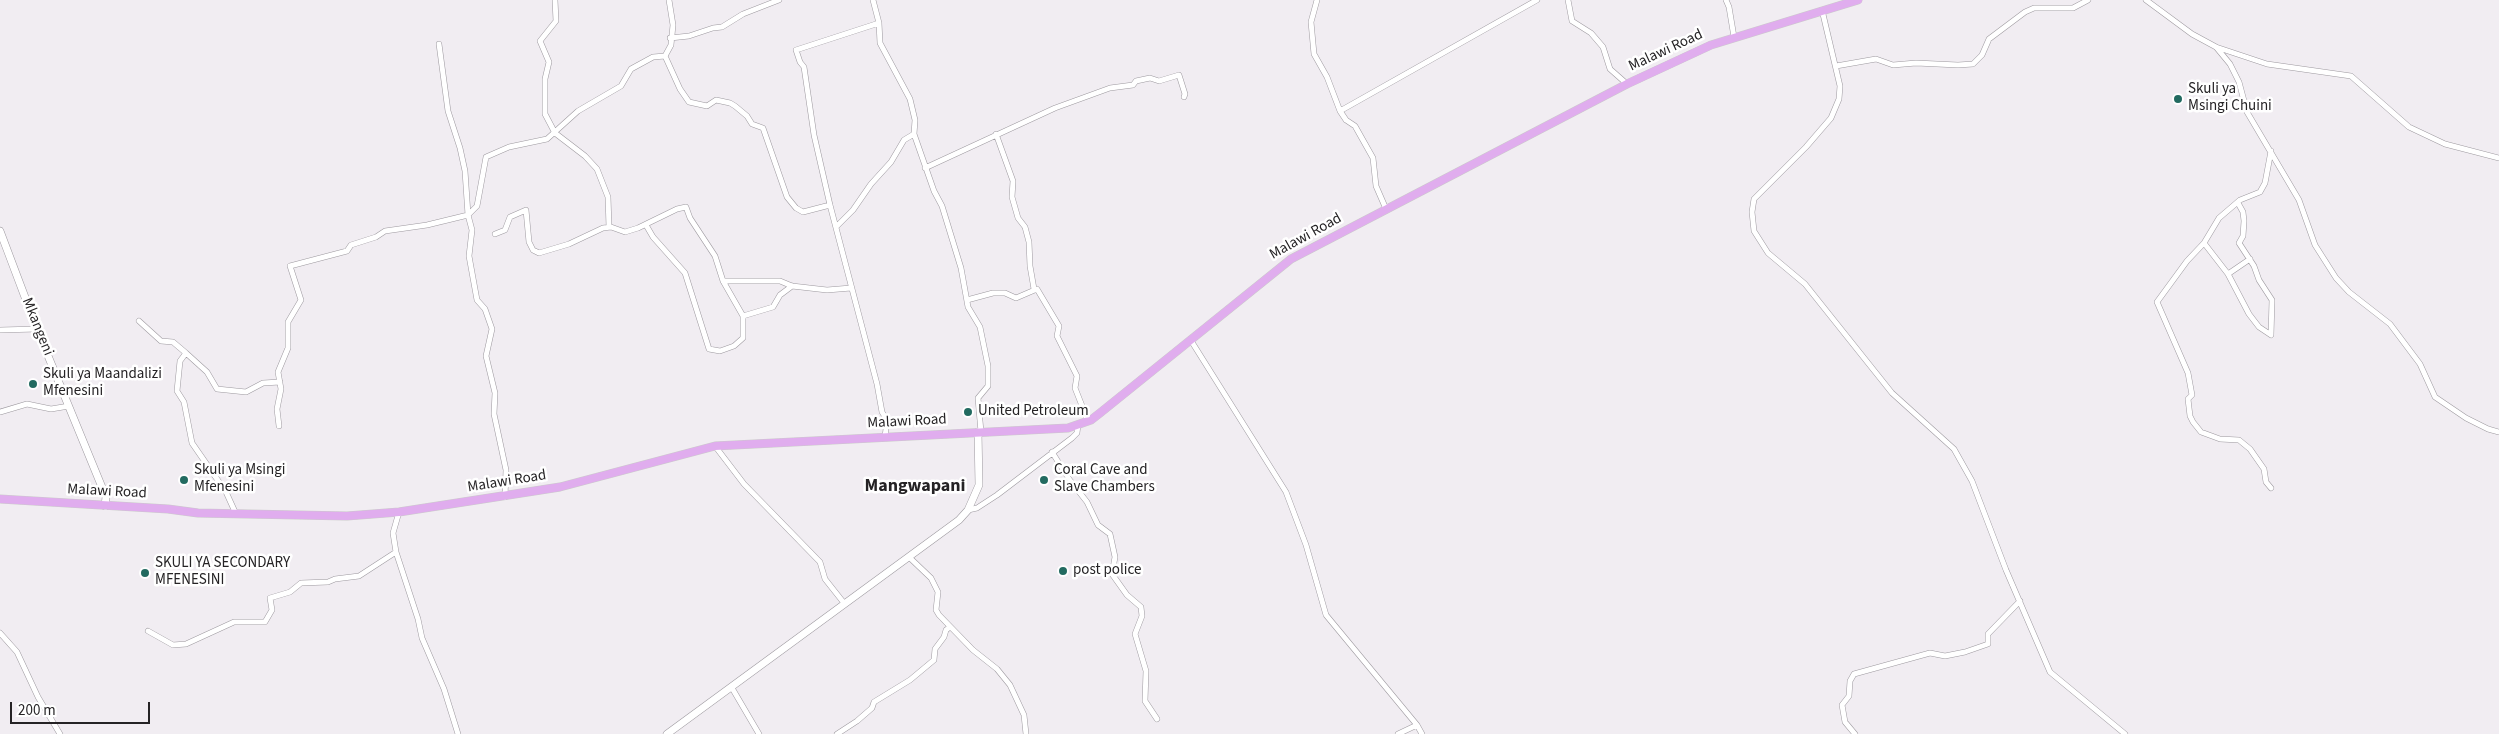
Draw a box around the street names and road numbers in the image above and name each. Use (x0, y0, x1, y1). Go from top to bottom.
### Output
street label: Malawi Road (1626, 26, 1706, 76)
street label: Malawi Road (1267, 210, 1345, 264)
street label: Mkangeni (17, 296, 57, 358)
street label: Malawi Road (867, 411, 947, 433)
street label: Malawi Road (466, 467, 548, 497)
street label: Malawi Road (67, 481, 147, 503)

